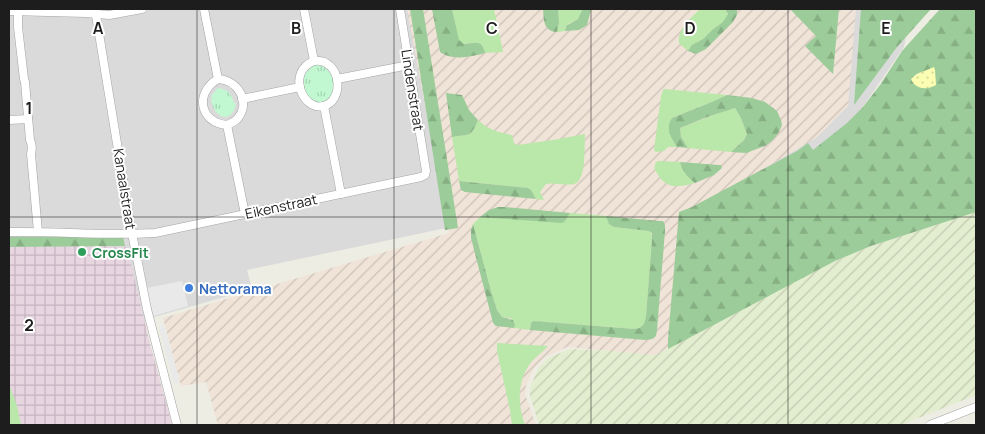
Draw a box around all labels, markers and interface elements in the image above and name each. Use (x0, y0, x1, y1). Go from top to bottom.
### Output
text: A (93, 17, 104, 39)
text: B (291, 17, 301, 39)
text: C (486, 17, 498, 39)
text: D (684, 17, 696, 39)
text: E (881, 17, 891, 39)
street label: Lindenstraat (397, 48, 429, 132)
text: 1 (25, 97, 33, 119)
street label: Kanaalstraat (109, 147, 141, 231)
street label: Eikenstraat (243, 189, 319, 223)
place label: CrossFit (92, 243, 149, 262)
marker: CrossFit (76, 246, 88, 258)
place label: Nettorama (199, 279, 272, 298)
marker: Nettorama (183, 282, 195, 294)
text: 2 (24, 314, 34, 336)

